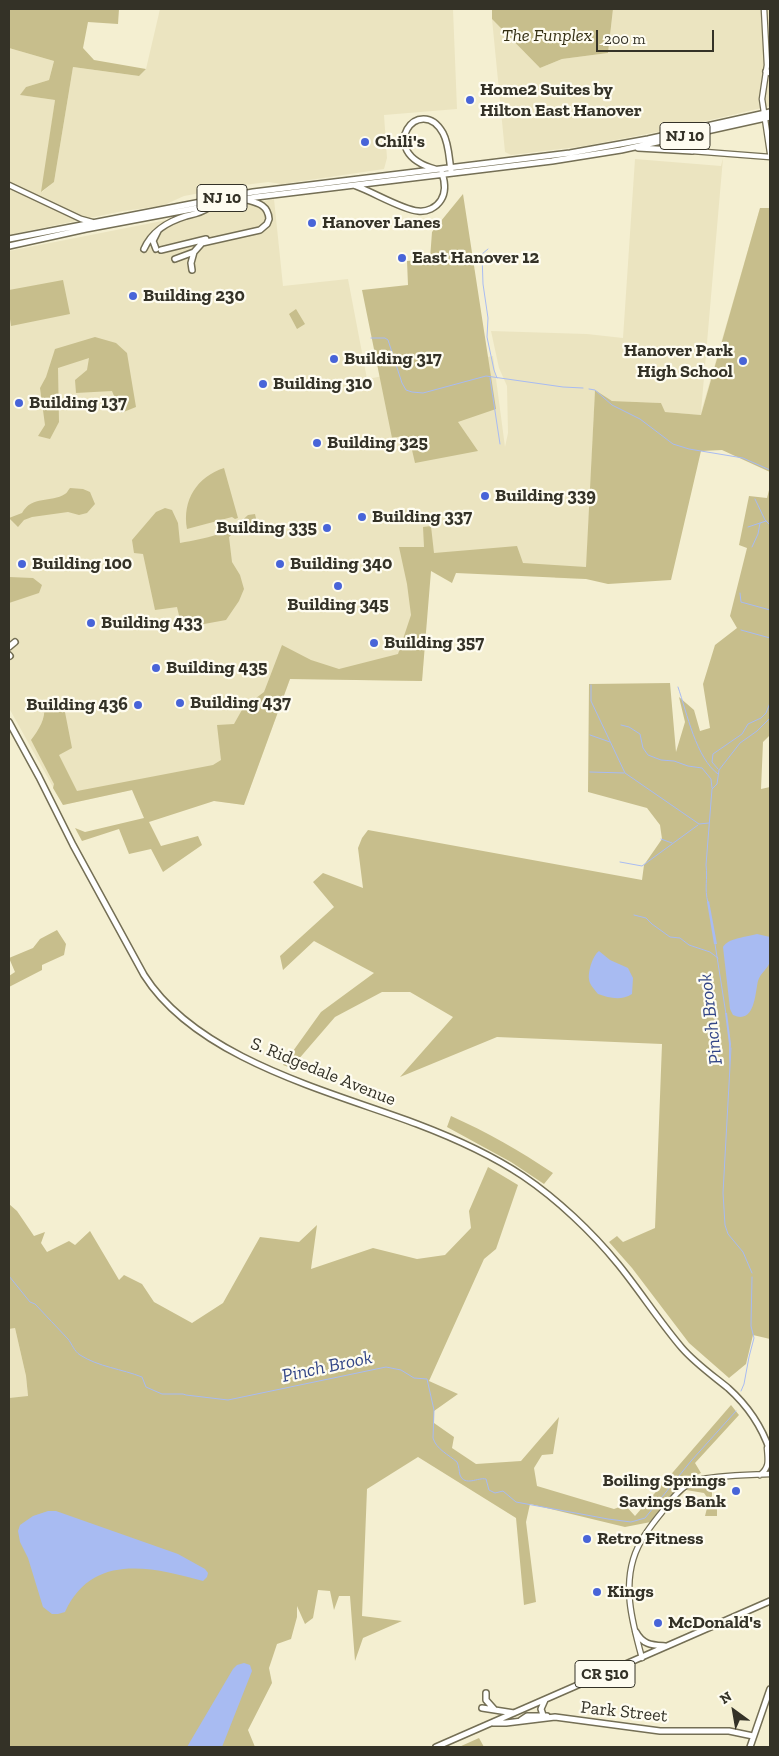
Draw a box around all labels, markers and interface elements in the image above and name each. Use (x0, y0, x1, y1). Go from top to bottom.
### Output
scale bar (599, 20, 716, 52)
park label: The Funplex (502, 25, 592, 47)
text: 200 m (604, 30, 645, 48)
place label: Home2 Suites by Hilton East Hanover (480, 79, 642, 122)
marker: Home2 Suites by Hilton East Hanover (464, 94, 476, 106)
road number: NJ 10 (660, 122, 710, 150)
place label: Chili's (375, 131, 425, 153)
marker: Chili's (359, 136, 371, 148)
road number: NJ 10 (197, 184, 247, 212)
place label: Hanover Lanes (322, 212, 440, 234)
marker: Hanover Lanes (306, 217, 318, 229)
place label: East Hanover 12 (412, 247, 539, 269)
marker: East Hanover 12 (396, 252, 408, 264)
place label: Building 230 (143, 285, 245, 307)
marker: Building 230 (127, 290, 139, 302)
place label: Hanover Park High School (624, 340, 733, 382)
place label: Building 317 (344, 348, 442, 370)
marker: Building 317 (328, 353, 340, 365)
marker: Hanover Park High School (737, 355, 749, 367)
place label: Building 310 (273, 373, 372, 395)
marker: Building 310 (257, 378, 269, 390)
place label: Building 137 (29, 392, 127, 414)
marker: Building 137 (13, 397, 25, 409)
place label: Building 325 (327, 432, 428, 454)
marker: Building 325 (311, 437, 323, 449)
place label: Building 339 (495, 485, 596, 507)
marker: Building 339 (479, 490, 491, 502)
place label: Building 337 (372, 506, 472, 528)
marker: Building 337 (356, 511, 368, 523)
place label: Building 335 (216, 517, 317, 539)
marker: Building 335 (321, 522, 333, 534)
place label: Building 100 (32, 553, 132, 575)
place label: Building 340 (290, 553, 392, 575)
marker: Building 100 (16, 558, 28, 570)
marker: Building 340 (274, 558, 286, 570)
marker: Building 345 (332, 580, 344, 592)
place label: Building 345 (287, 594, 389, 616)
place label: Building 433 (101, 612, 203, 634)
marker: Building 433 (85, 617, 97, 629)
place label: Building 357 (384, 632, 484, 654)
marker: Building 357 (368, 637, 380, 649)
place label: Building 435 (166, 657, 267, 679)
marker: Building 435 (150, 662, 162, 674)
place label: Building 437 (190, 692, 291, 714)
place label: Building 436 (26, 694, 128, 716)
marker: Building 437 (174, 697, 186, 709)
marker: Building 436 (132, 699, 144, 711)
water label: Pinch Brook (694, 972, 728, 1066)
street label: S. Ridgedale Avenue (247, 1033, 399, 1111)
water label: Pinch Brook (280, 1346, 374, 1388)
place label: Boiling Springs Savings Bank (602, 1470, 726, 1512)
marker: Boiling Springs Savings Bank (730, 1485, 742, 1497)
place label: Retro Fitness (597, 1528, 704, 1550)
marker: Retro Fitness (581, 1533, 593, 1545)
place label: Kings (607, 1581, 654, 1603)
marker: Kings (591, 1586, 603, 1598)
place label: McDonald's (668, 1612, 761, 1634)
marker: McDonald's (652, 1617, 664, 1629)
road number: CR 510 (575, 1660, 635, 1688)
north arrow (709, 1686, 759, 1736)
text: N (717, 1688, 735, 1708)
street label: Park Street (579, 1697, 669, 1727)

